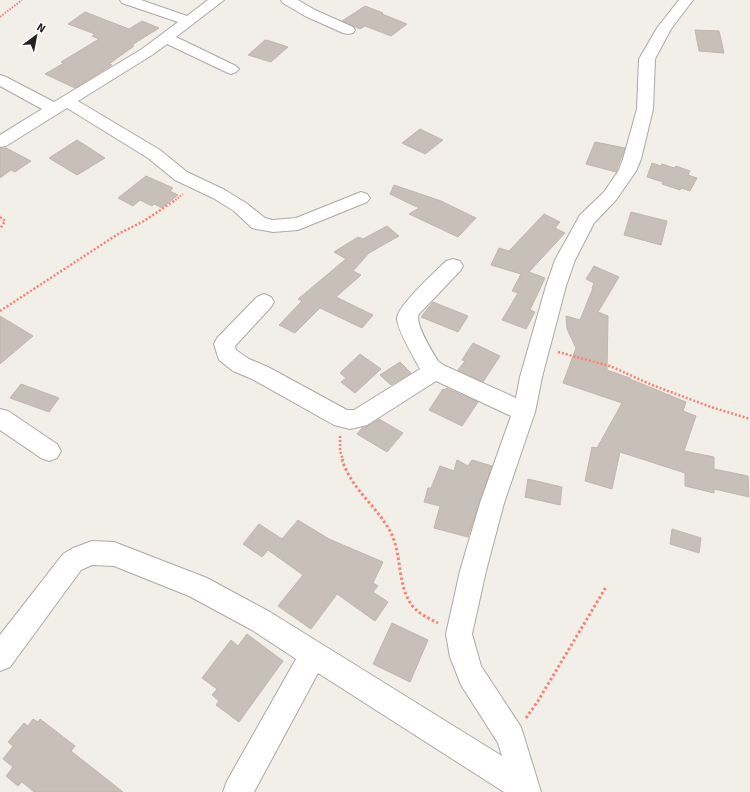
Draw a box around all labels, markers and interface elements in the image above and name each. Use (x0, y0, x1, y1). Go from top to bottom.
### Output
north arrow (16, 16, 56, 56)
text: N (34, 20, 48, 35)

